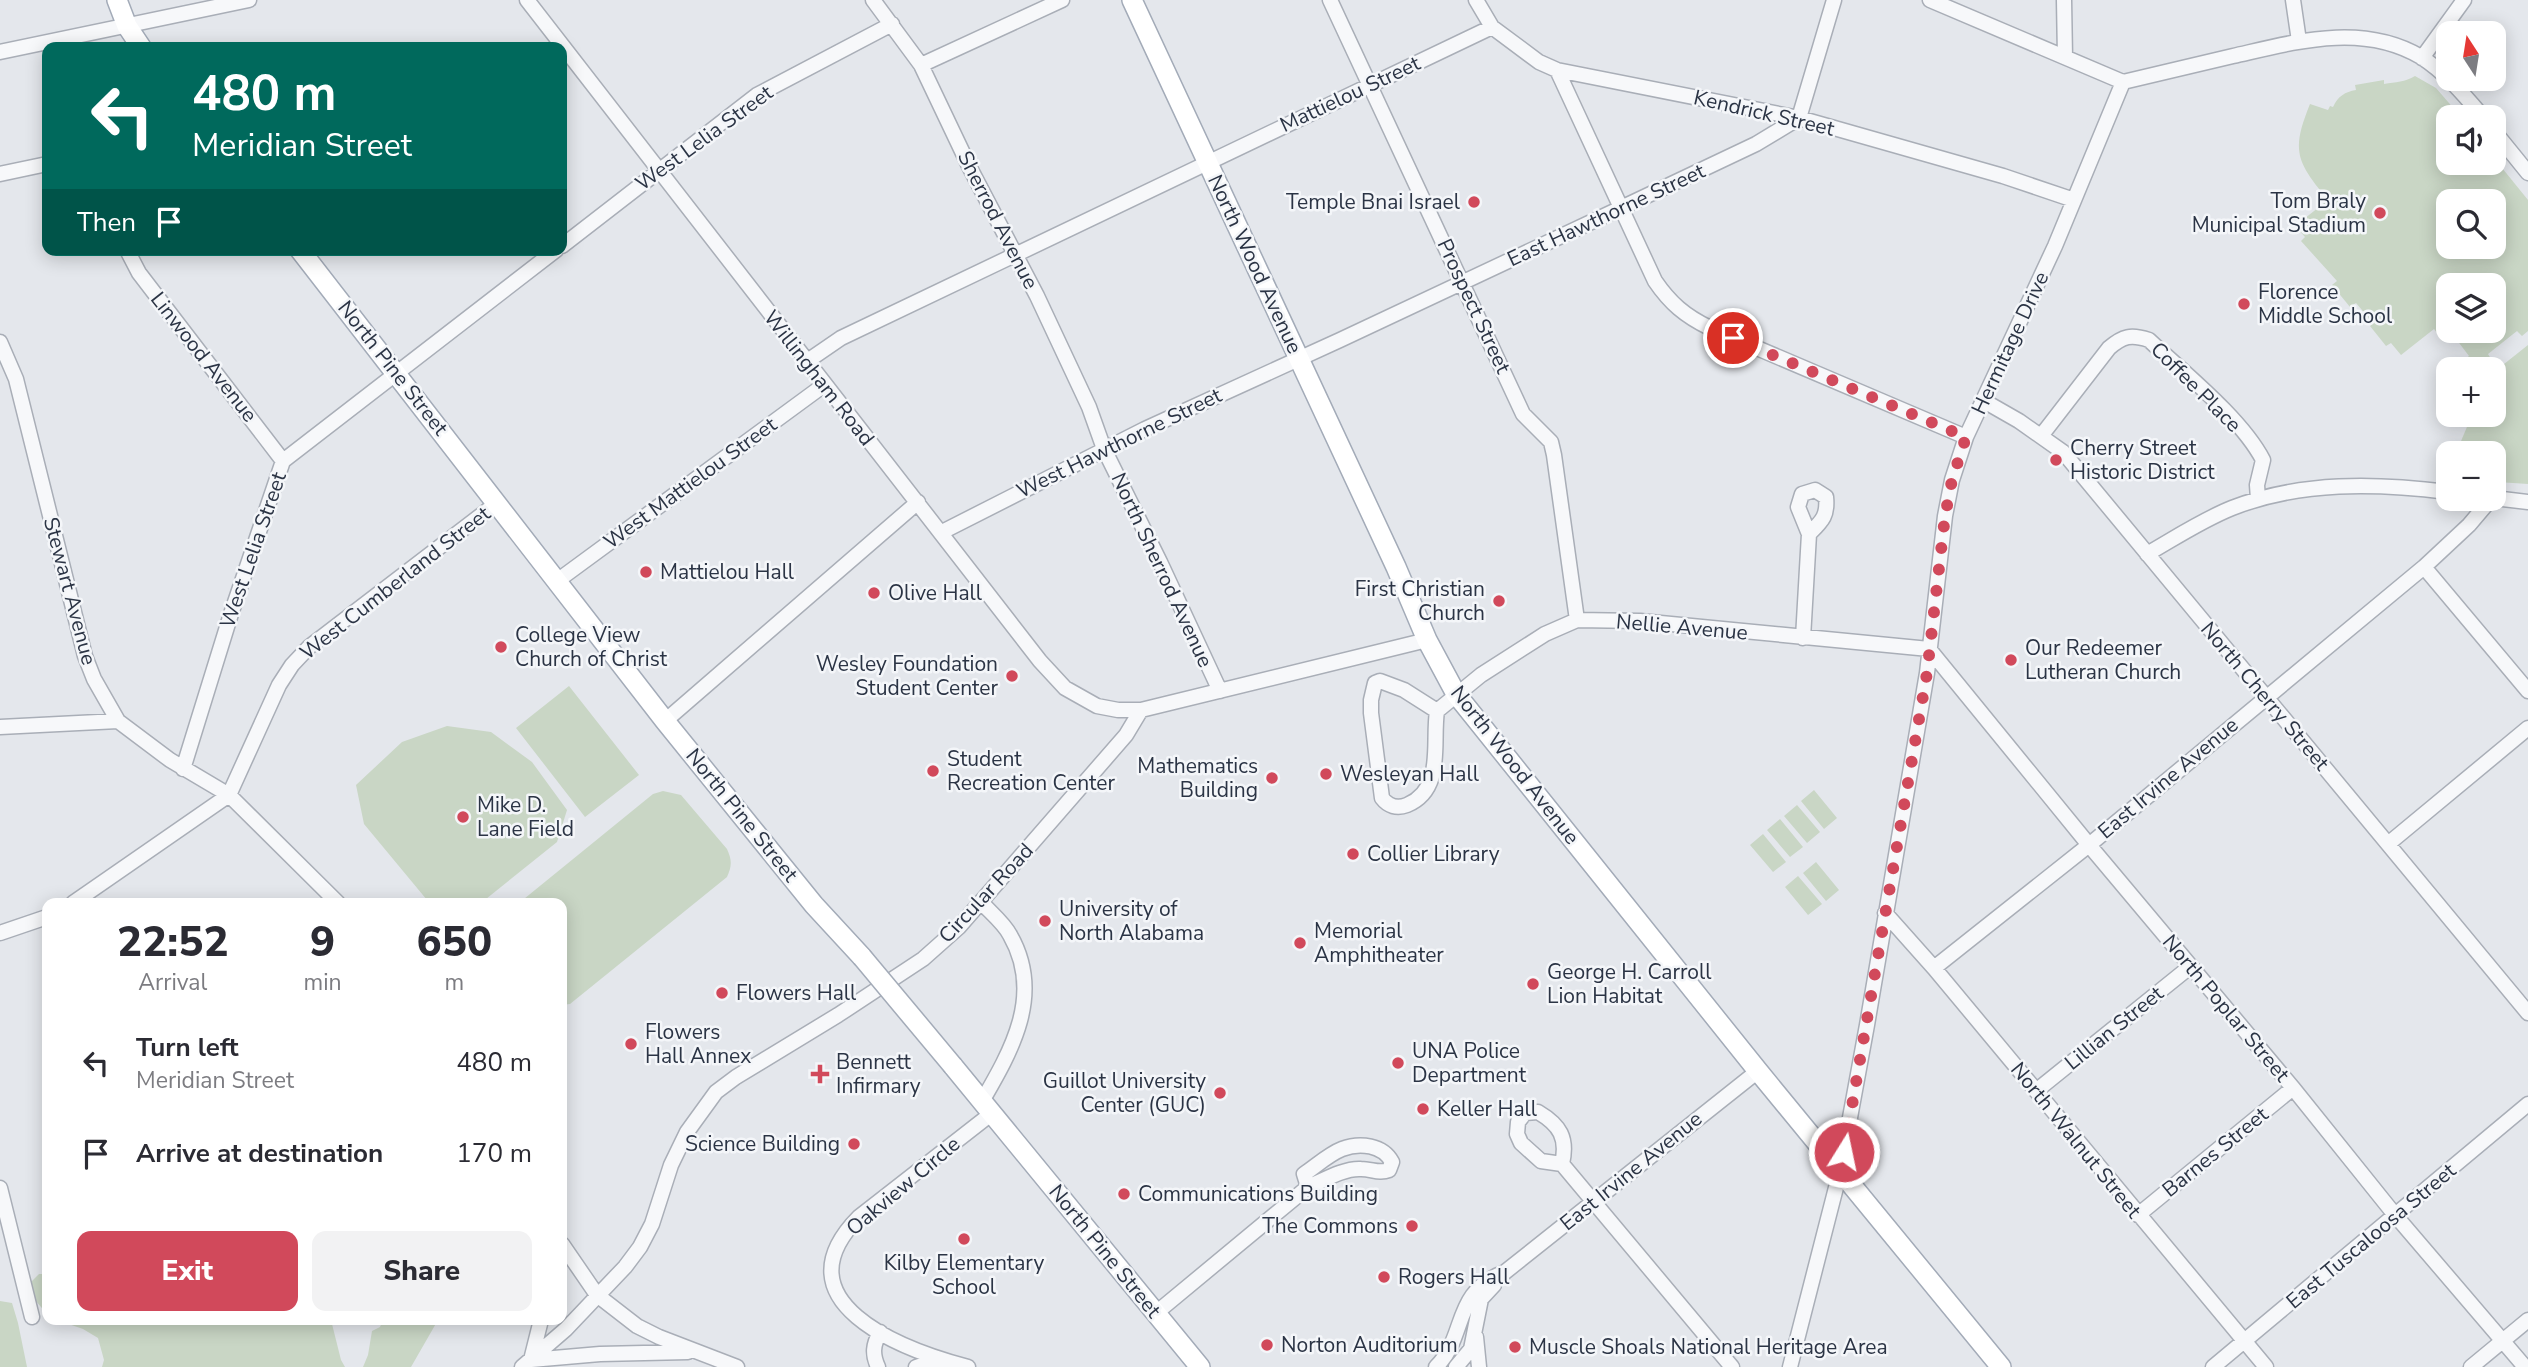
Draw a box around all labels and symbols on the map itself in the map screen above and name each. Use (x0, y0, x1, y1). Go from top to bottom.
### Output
north arrow (2436, 21, 2506, 91)
street label: Mattielou Street (1275, 49, 1425, 139)
street label: West Lelia Street (630, 78, 779, 197)
street label: Kendrick Street (1691, 83, 1838, 143)
street label: Sherrod Avenue (951, 146, 1045, 294)
street label: East Hawthorne Street (1503, 157, 1710, 273)
street label: North Wood Avenue (1201, 170, 1309, 358)
place label: Tom Braly Municipal Stadium (2192, 187, 2366, 239)
place label: Temple Bnai Israel (1286, 188, 1461, 216)
marker: Temple Bnai Israel (1466, 194, 1482, 210)
marker: Tom Braly Municipal Stadium (2372, 205, 2388, 221)
street label: Prospect Street (1431, 234, 1518, 378)
street label: Hermitage Drive (1965, 267, 2055, 419)
place label: Florence Middle School (2258, 278, 2393, 330)
street label: Linwood Avenue (144, 286, 264, 428)
street label: North Pine Street (332, 295, 455, 442)
marker: Florence Middle School (2236, 296, 2252, 312)
street label: Willingham Road (757, 304, 881, 452)
pin (1703, 308, 1763, 368)
street label: Coffee Place (2145, 336, 2247, 438)
street label: West Hawthorne Street (1012, 381, 1227, 505)
street label: West Mattielou Street (598, 410, 783, 555)
place label: Cherry Street Historic District (2070, 434, 2215, 486)
marker: Cherry Street Historic District (2048, 452, 2064, 468)
street label: West Lelia Street (213, 468, 293, 632)
street label: North Sherrod Avenue (1105, 468, 1219, 672)
street label: West Cumberland Street (294, 499, 497, 666)
street label: Stewart Avenue (37, 514, 103, 668)
place label: Mattielou Hall (660, 558, 795, 586)
marker: Mattielou Hall (638, 564, 654, 580)
place label: First Christian Church (1355, 575, 1485, 627)
place label: Olive Hall (888, 579, 983, 607)
marker: Olive Hall (866, 585, 882, 601)
marker: First Christian Church (1491, 593, 1507, 609)
street label: Nellie Avenue (1615, 607, 1749, 647)
street label: North Cherry Street (2194, 616, 2336, 777)
place label: College View Church of Christ (515, 621, 668, 673)
place label: Our Redeemer Lutheran Church (2025, 634, 2181, 686)
marker: College View Church of Christ (493, 639, 509, 655)
place label: Wesley Foundation Student Center (816, 650, 998, 702)
marker: Our Redeemer Lutheran Church (2003, 652, 2019, 668)
marker: Wesley Foundation Student Center (1004, 668, 1020, 684)
street label: North Wood Avenue (1444, 680, 1586, 850)
street label: East Irvine Avenue (2092, 711, 2244, 845)
street label: North Pine Street (680, 742, 805, 888)
place label: Student Recreation Center (947, 745, 1116, 797)
place label: Mathematics Building (1137, 752, 1258, 804)
place label: Wesleyan Hall (1340, 760, 1480, 788)
marker: Student Recreation Center (925, 763, 941, 779)
marker: Wesleyan Hall (1318, 766, 1334, 782)
marker: Mathematics Building (1264, 770, 1280, 786)
place label: Mike D. Lane Field (477, 791, 574, 843)
marker: Mike D. Lane Field (455, 809, 471, 825)
street label: Circular Road (932, 837, 1040, 949)
place label: Collier Library (1367, 840, 1500, 868)
marker: Collier Library (1345, 846, 1361, 862)
place label: University of North Alabama (1059, 895, 1204, 947)
marker: University of North Alabama (1037, 913, 1053, 929)
place label: Memorial Amphitheater (1314, 917, 1444, 969)
street label: North Poplar Street (2156, 928, 2296, 1088)
marker: Memorial Amphitheater (1292, 935, 1308, 951)
place label: George H. Carroll Lion Habitat (1547, 958, 1712, 1010)
marker: George H. Carroll Lion Habitat (1525, 976, 1541, 992)
place label: Flowers Hall (736, 979, 857, 1007)
street label: Lillian Street (2059, 979, 2170, 1076)
marker: Flowers Hall (714, 985, 730, 1001)
place label: Flowers Hall Annex (645, 1018, 751, 1070)
marker: Flowers Hall Annex (623, 1036, 639, 1052)
place label: UNA Police Department (1412, 1037, 1527, 1089)
place label: Bennett Infirmary (836, 1048, 921, 1100)
marker: UNA Police Department (1390, 1055, 1406, 1071)
street label: North Walnut Street (2004, 1056, 2148, 1224)
marker: Bennett Infirmary (810, 1064, 830, 1084)
place label: Guillot University Center (GUC) (1043, 1067, 1206, 1119)
marker: Guillot University Center (GUC) (1212, 1085, 1228, 1101)
place label: Keller Hall (1437, 1095, 1538, 1123)
street label: Barnes Street (2156, 1100, 2274, 1203)
marker: Keller Hall (1415, 1101, 1431, 1117)
street label: East Irvine Avenue (1554, 1105, 1708, 1237)
position arrow (1807, 1115, 1881, 1189)
place label: Science Building (685, 1130, 840, 1158)
street label: Oakview Circle (840, 1130, 966, 1242)
marker: Science Building (846, 1136, 862, 1152)
street label: East Tuscaloosa Street (2280, 1156, 2462, 1315)
street label: North Pine Street (1043, 1178, 1168, 1324)
place label: Communications Building (1138, 1180, 1378, 1208)
marker: Communications Building (1116, 1186, 1132, 1202)
place label: The Commons (1262, 1212, 1398, 1240)
marker: The Commons (1404, 1218, 1420, 1234)
marker: Kilby Elementary School (956, 1231, 972, 1247)
place label: Kilby Elementary School (884, 1249, 1044, 1301)
place label: Rogers Hall (1398, 1263, 1510, 1291)
marker: Rogers Hall (1376, 1269, 1392, 1285)
place label: Norton Auditorium (1281, 1331, 1458, 1359)
place label: Muscle Shoals National Heritage Area (1529, 1333, 1888, 1361)
marker: Norton Auditorium (1259, 1337, 1275, 1353)
marker: Muscle Shoals National Heritage Area (1507, 1339, 1523, 1355)

